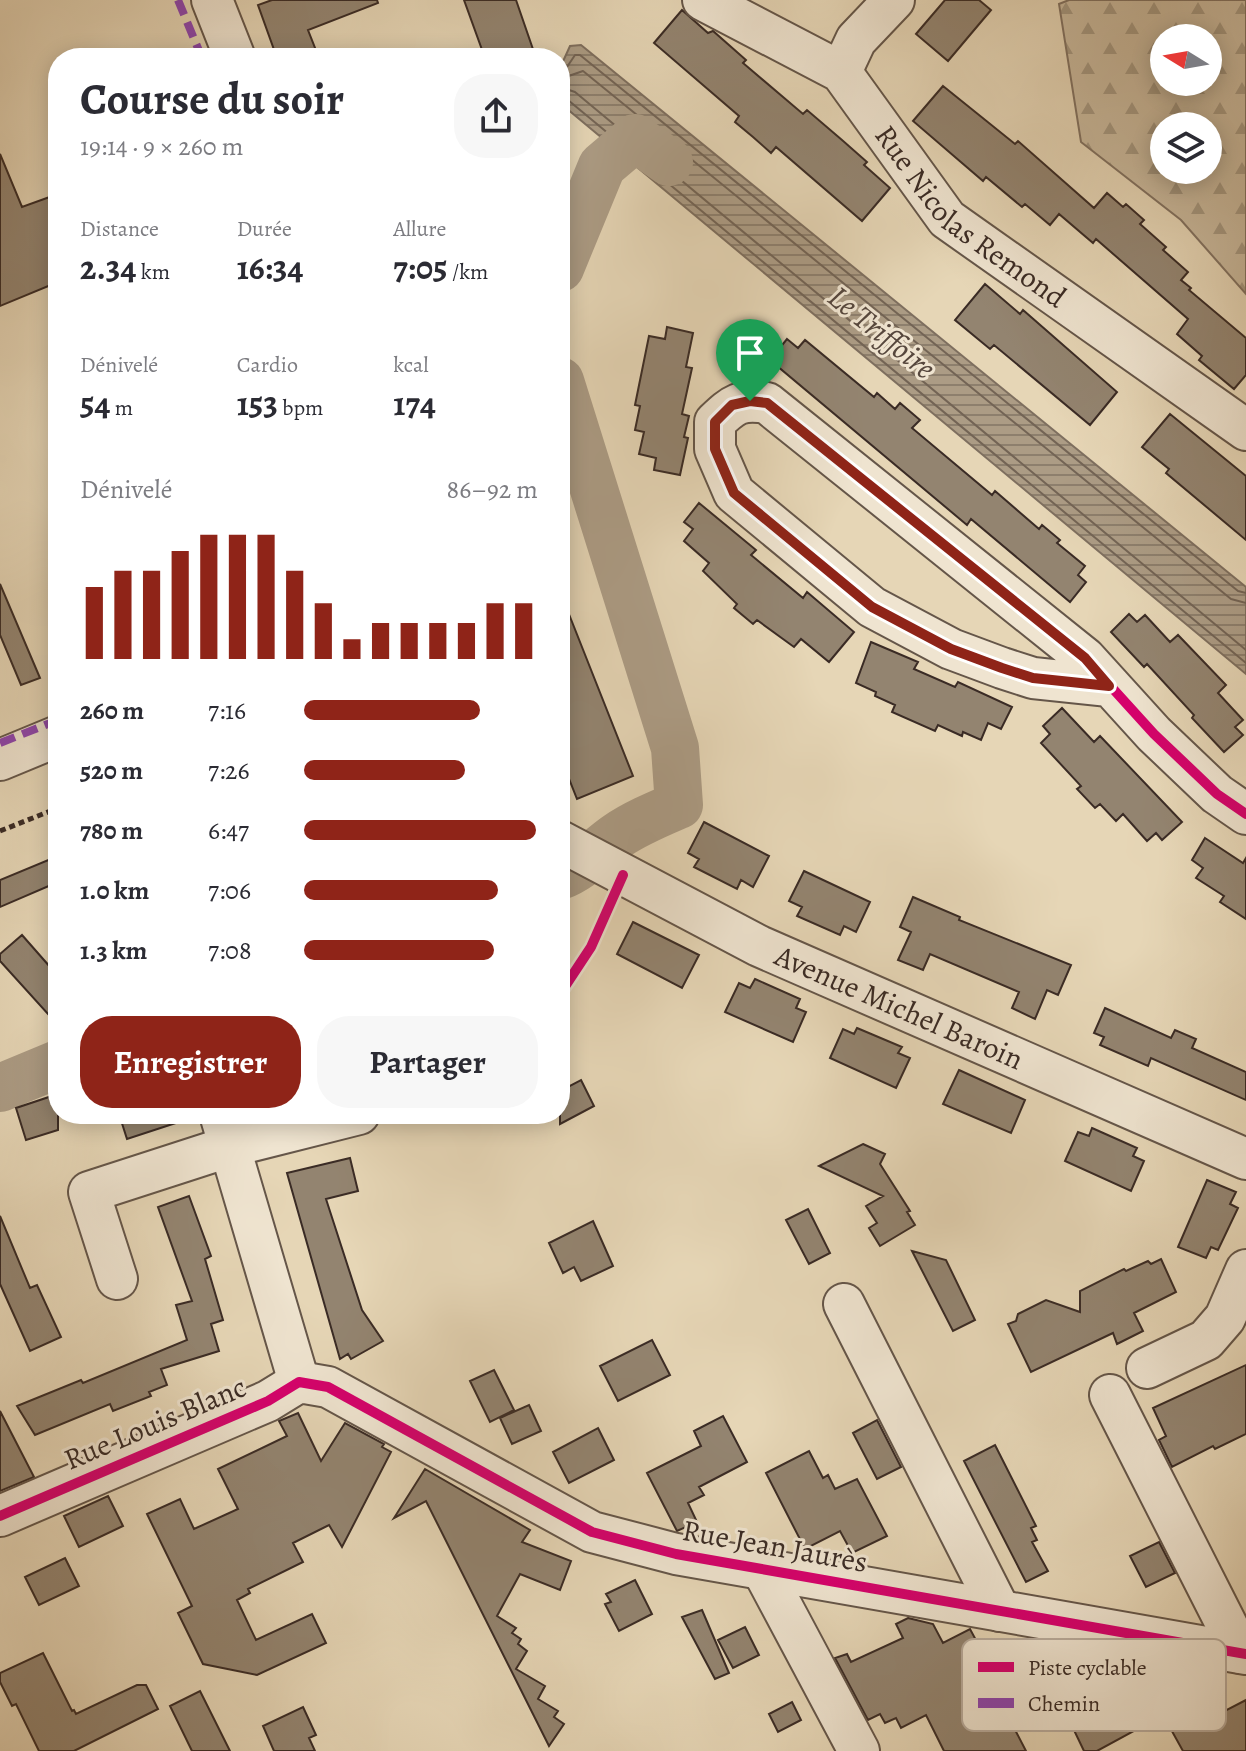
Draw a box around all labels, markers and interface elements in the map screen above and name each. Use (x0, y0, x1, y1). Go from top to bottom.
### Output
north arrow (1150, 24, 1222, 96)
map controls (1150, 24, 1222, 184)
text: Course du soir (80, 69, 344, 129)
button: share (454, 74, 538, 158)
button: layers (1150, 112, 1222, 184)
street label: Rue Nicolas Remond (866, 117, 1075, 317)
text: 19:14 · 9 × 260 m (80, 129, 243, 164)
text: Distance (80, 214, 159, 244)
text: Durée (237, 214, 292, 244)
text: Allure (393, 214, 446, 244)
text: 2.34 (80, 244, 136, 291)
text: 16:34 (237, 244, 303, 291)
text: 7:05 (393, 244, 448, 291)
text: km (136, 257, 170, 287)
text: /km (448, 257, 488, 287)
water label: Le Triffoire (819, 275, 945, 389)
pin (716, 319, 784, 401)
icon: arrive (728, 331, 772, 375)
text: Dénivelé (80, 350, 158, 380)
text: Cardio (237, 350, 298, 380)
text: kcal (393, 350, 429, 380)
text: 54 (80, 380, 111, 427)
text: 153 (237, 380, 278, 427)
text: 174 (393, 380, 436, 427)
text: m (111, 393, 133, 423)
text: bpm (278, 393, 323, 423)
text: Dénivelé (80, 472, 172, 507)
text: 86–92 m (447, 472, 538, 507)
text: 260 m (80, 693, 144, 728)
text: 7:16 (208, 693, 246, 728)
text: 520 m (80, 753, 143, 788)
text: 7:26 (208, 753, 249, 788)
text: 780 m (80, 813, 143, 848)
text: 6:47 (208, 813, 249, 848)
text: 1.0 km (80, 873, 149, 908)
text: 7:06 (208, 873, 251, 908)
text: 1.3 km (80, 933, 147, 968)
text: 7:08 (208, 933, 252, 968)
street label: Avenue Michel Baroin (768, 935, 1030, 1079)
button: Enregistrer (80, 1016, 301, 1108)
button: Partager (317, 1016, 538, 1108)
street label: Rue Louis Blanc (58, 1367, 252, 1479)
street label: Rue Jean Jaurès (679, 1510, 871, 1582)
legend (962, 1639, 1226, 1731)
text: Piste cyclable (1028, 1653, 1147, 1683)
text: Chemin (1028, 1689, 1100, 1719)

